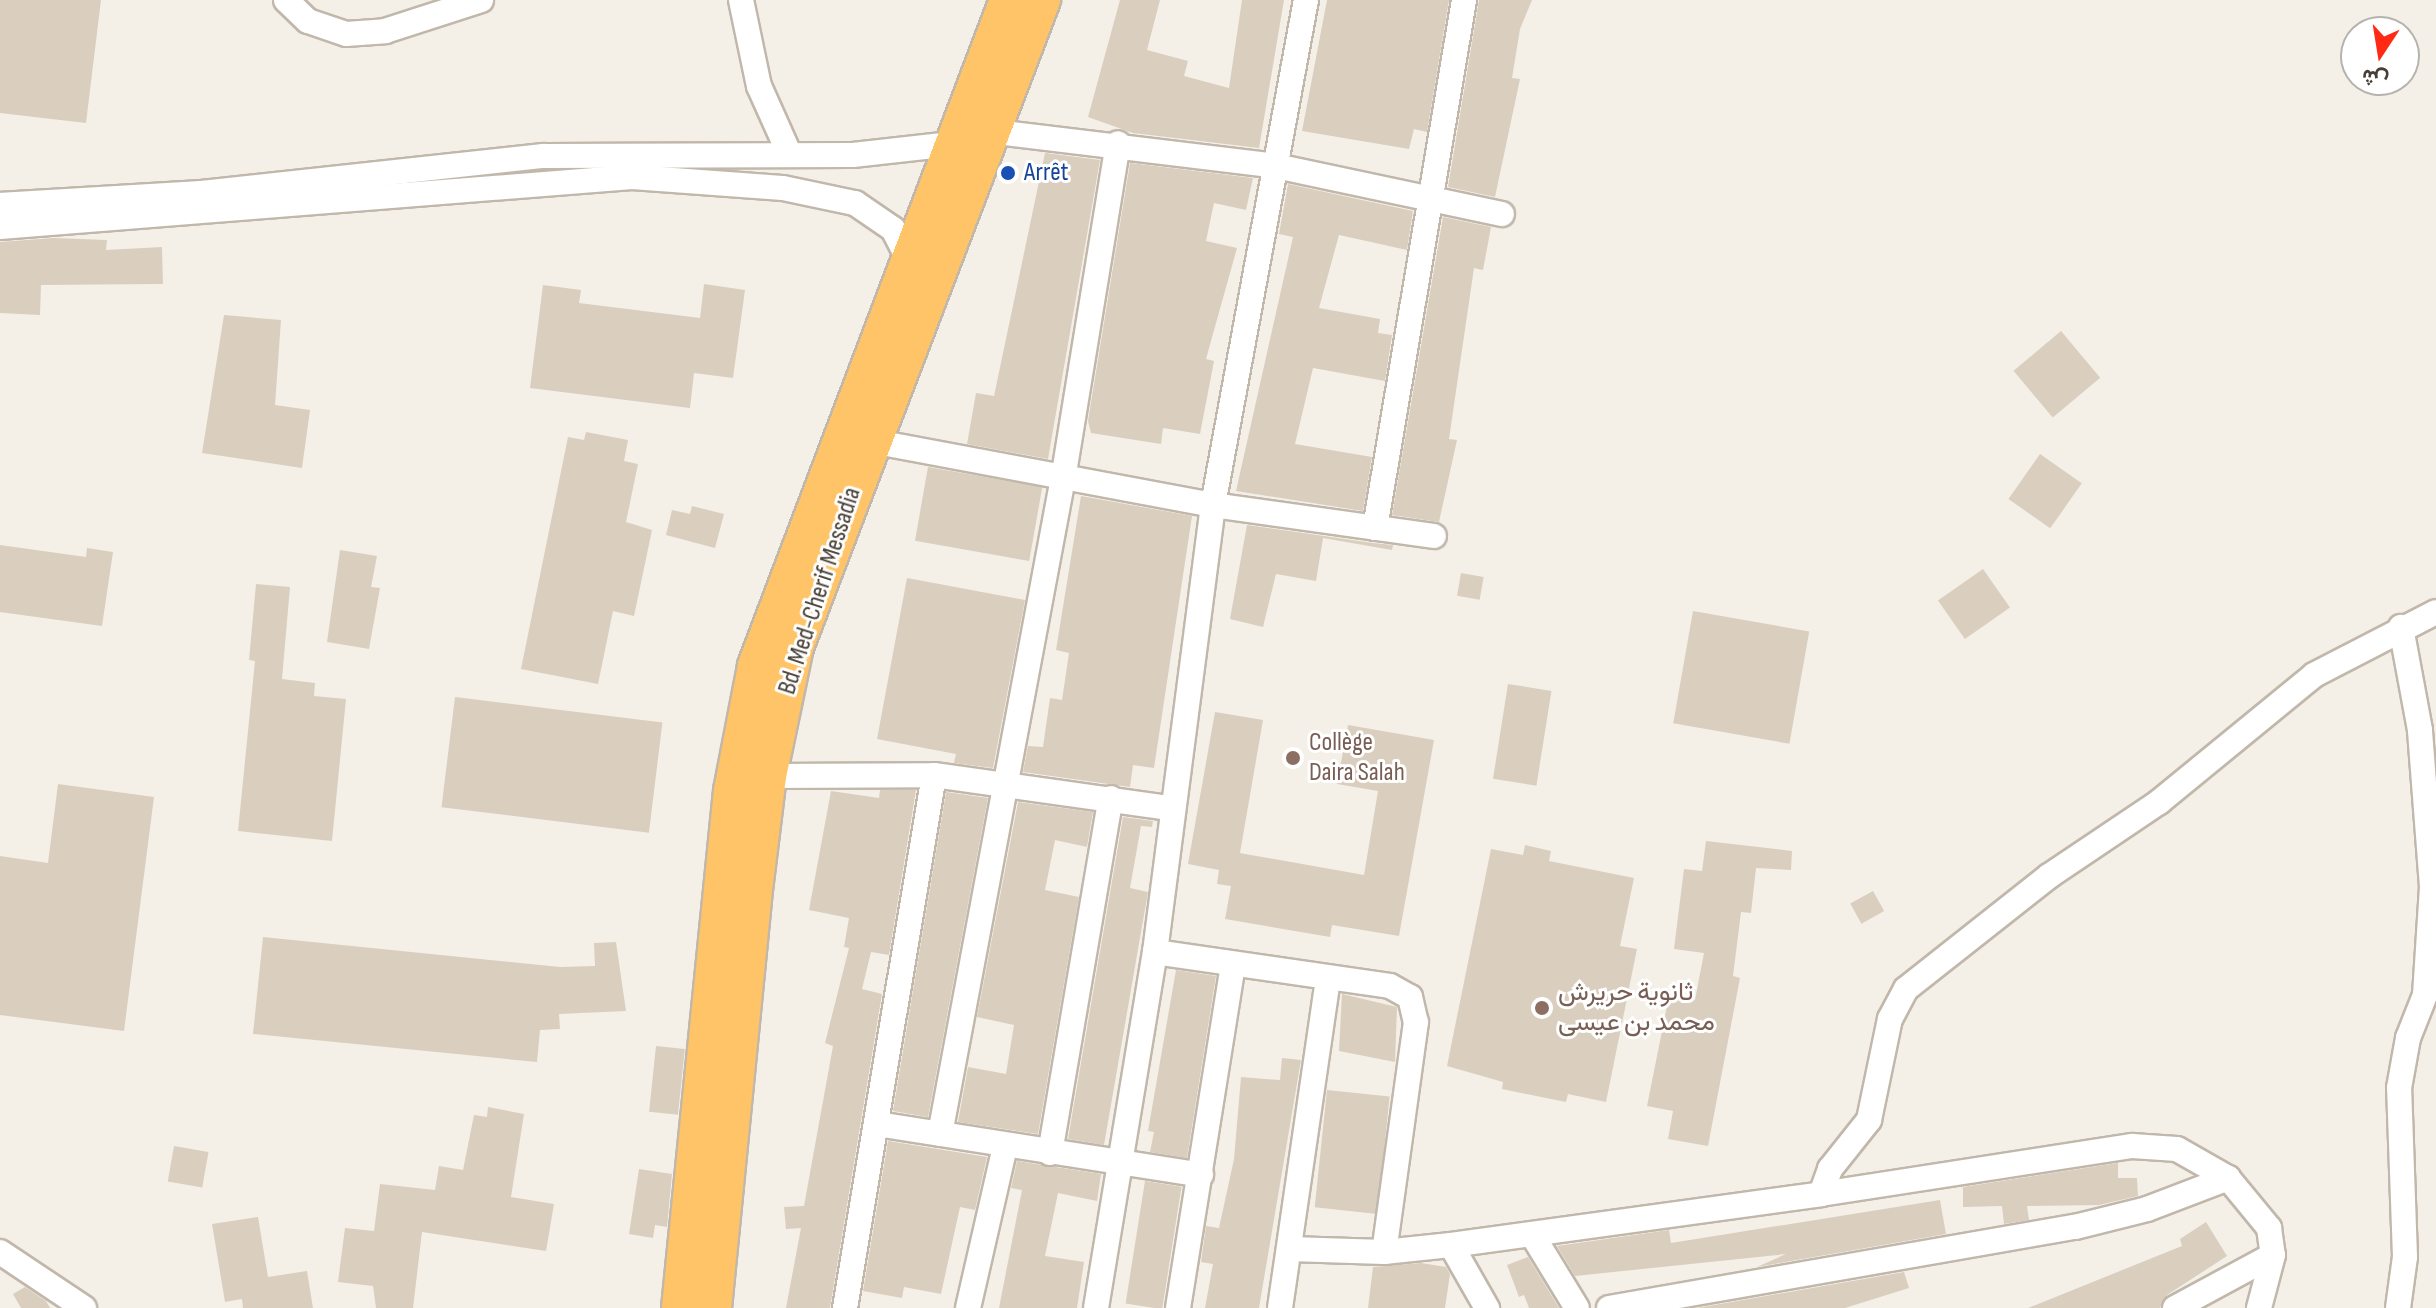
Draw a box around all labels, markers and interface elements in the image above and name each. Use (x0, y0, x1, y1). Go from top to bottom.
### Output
north arrow (2340, 16, 2420, 96)
text: ش (2360, 62, 2391, 94)
place label: Arrêt (1024, 157, 1068, 189)
marker: Arrêt (999, 164, 1017, 182)
street label: Bd. Med-Cherif Messadia (772, 484, 868, 698)
place label: Collège Daira Salah (1309, 727, 1405, 788)
marker: Collège Daira Salah (1284, 749, 1302, 767)
place label: ثانوية حريرش محمد بن عيسى (1558, 977, 1715, 1038)
marker: ثانوية حريرش محمد بن عيسى (1533, 999, 1551, 1017)

